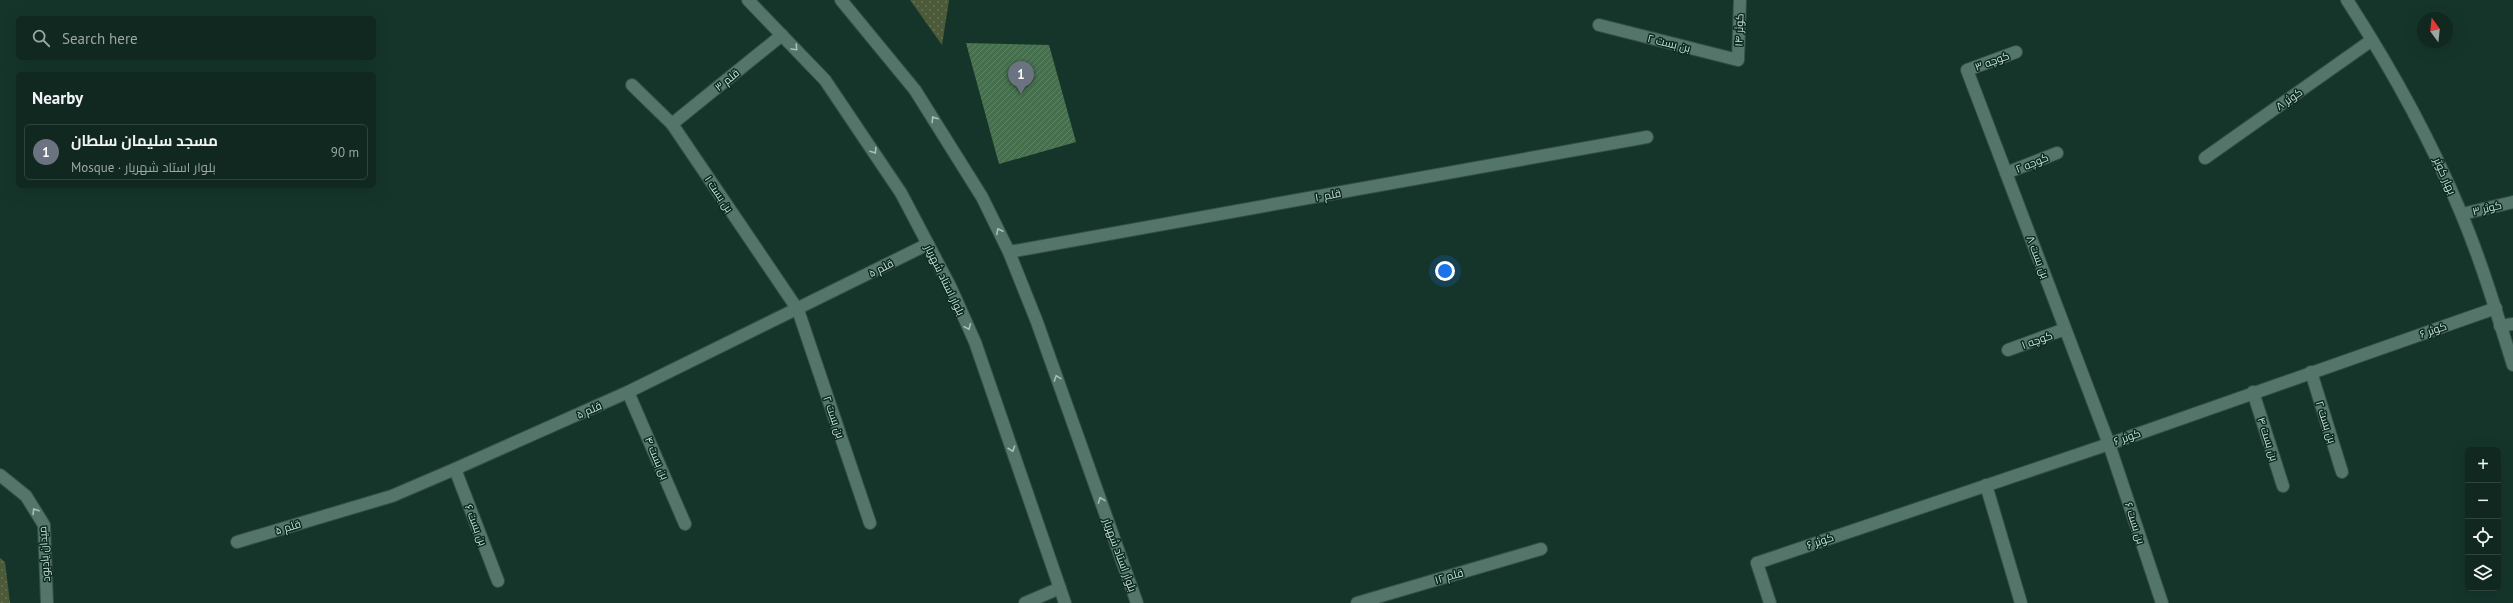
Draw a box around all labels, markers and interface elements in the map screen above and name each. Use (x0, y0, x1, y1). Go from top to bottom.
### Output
north arrow (2417, 12, 2453, 48)
street label: کوثر ۱۴ (1731, 13, 1747, 47)
search box (16, 16, 376, 60)
icon: search (30, 27, 52, 49)
text: Search here (62, 29, 138, 48)
street label: بن بست ۲ (1646, 31, 1692, 55)
one-way arrow (790, 43, 797, 51)
street label: کوچه ۳ (1973, 48, 2011, 74)
pin: 1 (1008, 61, 1034, 94)
street label: قلم ۳ (712, 66, 743, 95)
street label: کوثر ۸ (2273, 85, 2305, 113)
text: Nearby (32, 87, 83, 109)
one-way arrow (932, 116, 939, 123)
text: مسجد سلیمان سلطان (71, 131, 218, 150)
text: 1 (42, 144, 50, 161)
text: 90 m (331, 144, 359, 161)
one-way arrow (869, 147, 877, 154)
street label: کوچه ۲ (2013, 150, 2051, 176)
street label: بهار کوثر (2430, 155, 2459, 197)
text: Mosque · بلوار استاد شهریار (71, 159, 216, 176)
street label: بن بست ۱ (702, 173, 736, 215)
street label: قلم ۱۰ (1314, 186, 1342, 205)
street label: کوثر ۳ (2471, 198, 2503, 218)
one-way arrow (996, 228, 1004, 235)
street label: بن بست ۸ (2023, 234, 2053, 280)
street label: بلوار استاد شهریار (921, 241, 968, 318)
street label: قلم ۵ (866, 256, 896, 281)
your location (1435, 261, 1455, 281)
street label: کوثر ۶ (2418, 319, 2448, 341)
one-way arrow (963, 322, 971, 330)
street label: کوچه ۱ (2020, 328, 2055, 352)
one-way arrow (1053, 375, 1061, 382)
street label: بن بست ۲ (820, 394, 848, 440)
street label: قلم ۵ (574, 398, 604, 423)
street label: بن بست ۲ (2313, 399, 2339, 445)
street label: بن بست ۴ (2254, 415, 2282, 463)
street label: کوثر ۶ (2112, 426, 2143, 448)
street label: بن بست ۴ (642, 434, 672, 482)
one-way arrow (1007, 446, 1016, 453)
map controls (2465, 447, 2501, 591)
button: + (2465, 447, 2501, 483)
button: − (2465, 483, 2501, 519)
one-way arrow (1097, 497, 1105, 504)
street label: بن بست ۶ (2122, 500, 2148, 546)
street label: بن بست ۶ (462, 502, 490, 548)
one-way arrow (33, 508, 40, 515)
street label: بلوار استاد شهریار (1100, 515, 1140, 594)
street label: قلم ۵ (273, 516, 303, 538)
button: locate (2465, 519, 2501, 555)
street label: میدان یادبود (35, 526, 53, 582)
street label: کوثر ۶ (1805, 530, 1835, 552)
button: layers (2465, 555, 2501, 591)
street label: قلم ۱۲ (1433, 565, 1465, 588)

